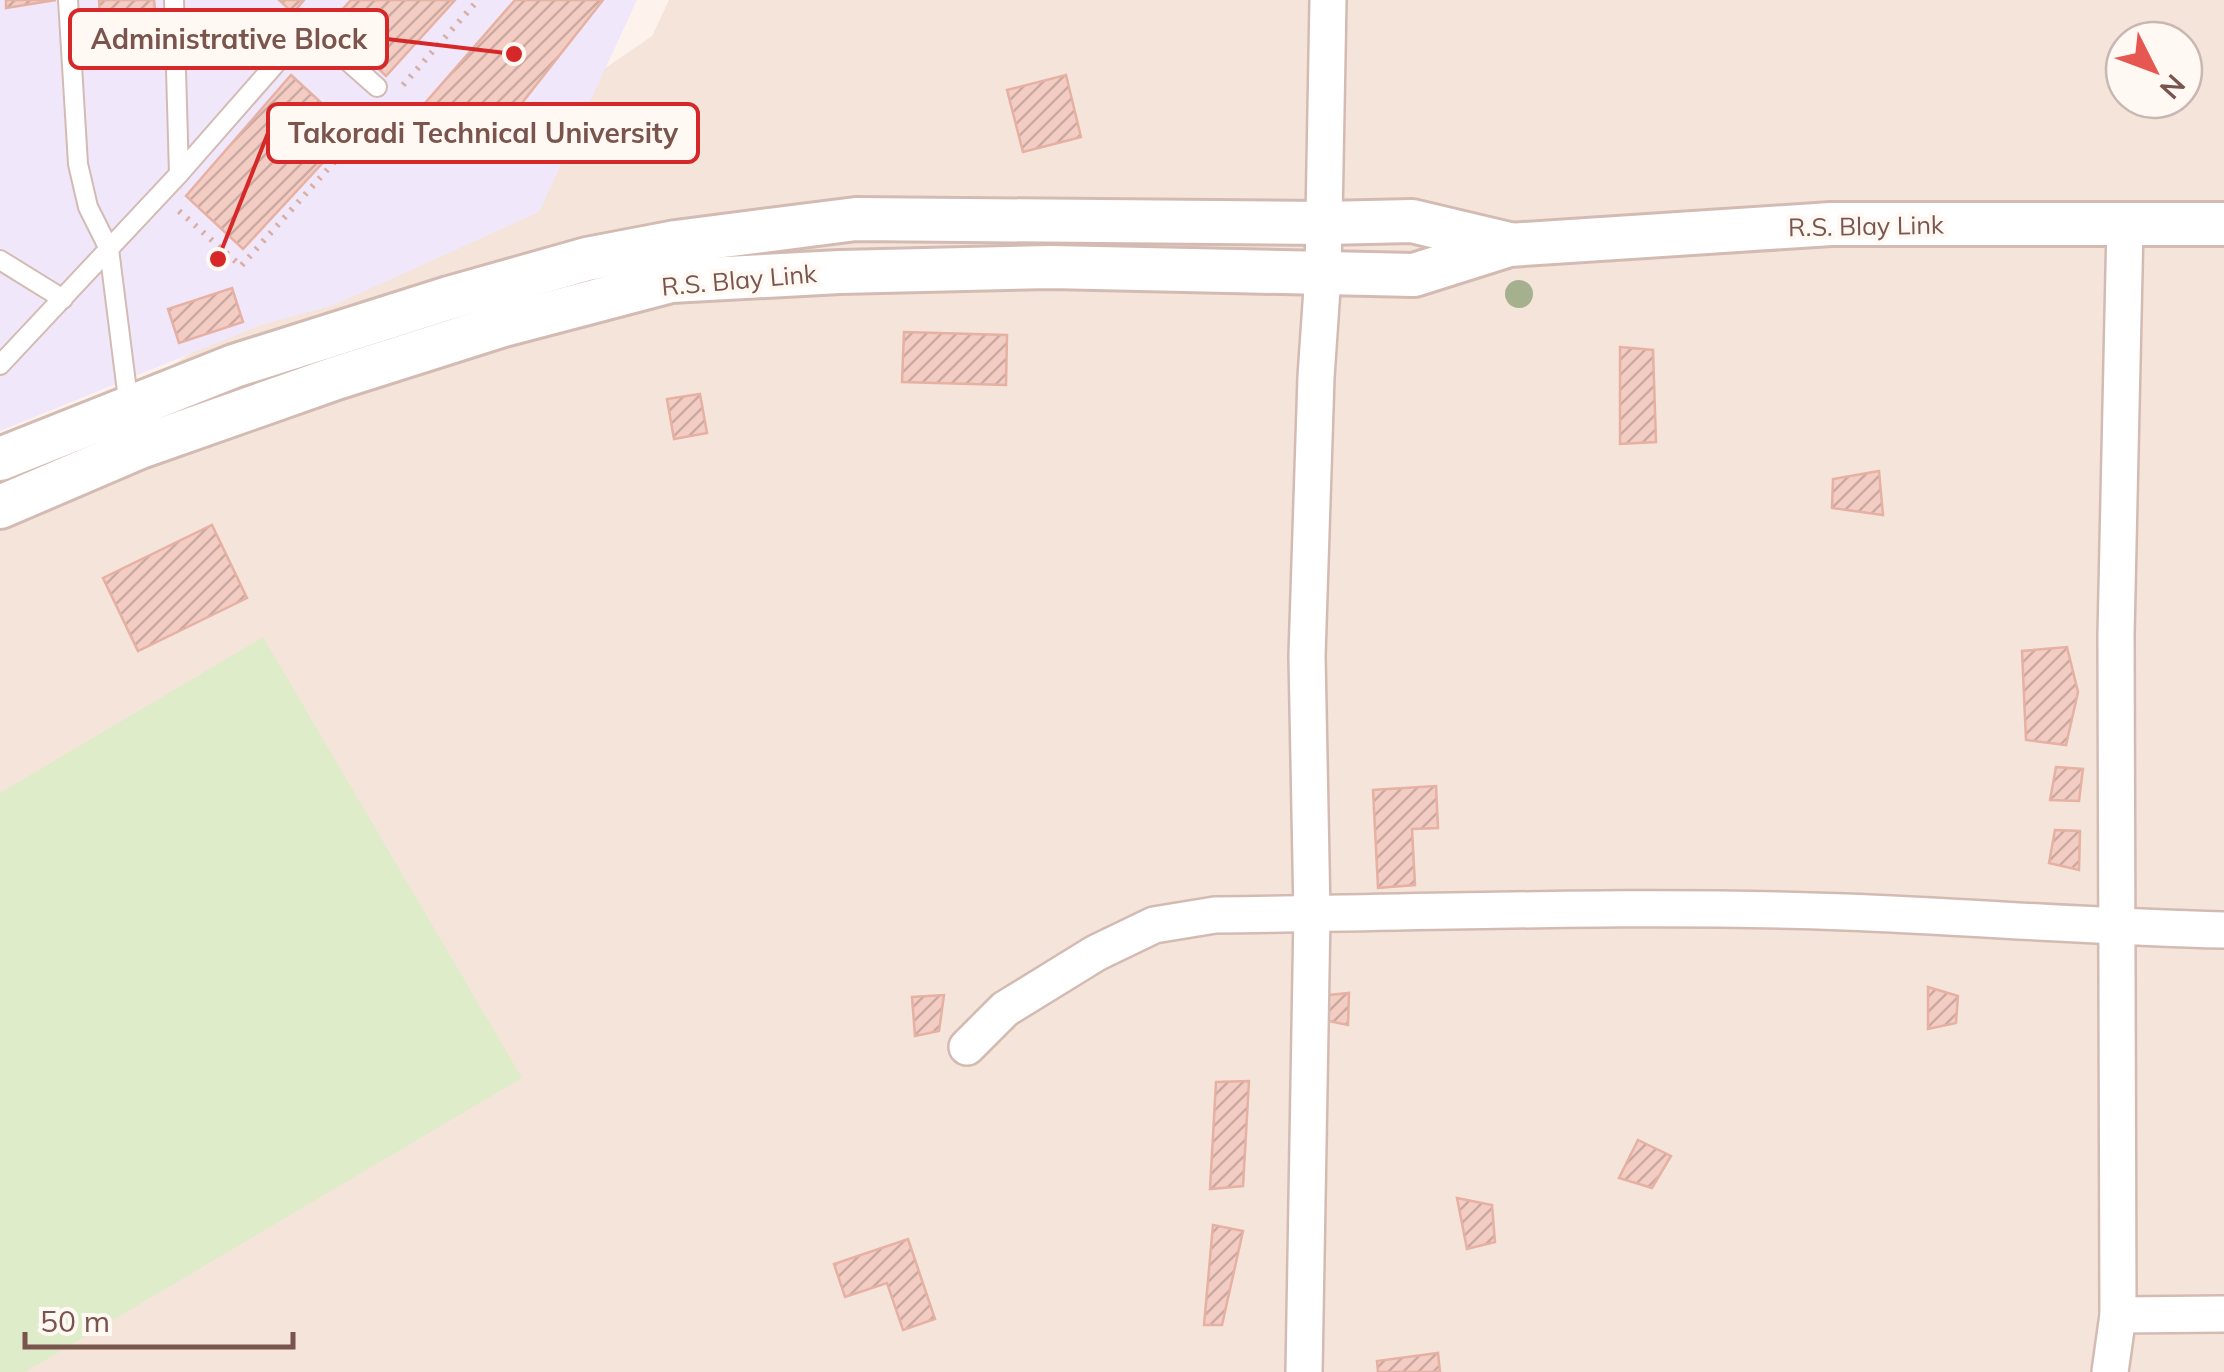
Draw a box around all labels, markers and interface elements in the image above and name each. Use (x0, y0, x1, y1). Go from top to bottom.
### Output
callout: Administrative Block (70, 10, 387, 68)
north arrow (2104, 20, 2204, 120)
text: Administrative Block (91, 21, 368, 56)
text: N (2153, 67, 2193, 107)
callout: Takoradi Technical University (268, 104, 698, 162)
text: Takoradi Technical University (288, 115, 679, 150)
street label: R.S. Blay Link (1788, 209, 1945, 242)
street label: R.S. Blay Link (660, 257, 819, 302)
scale bar (25, 1287, 292, 1349)
text: 50 m (40, 1302, 110, 1340)

